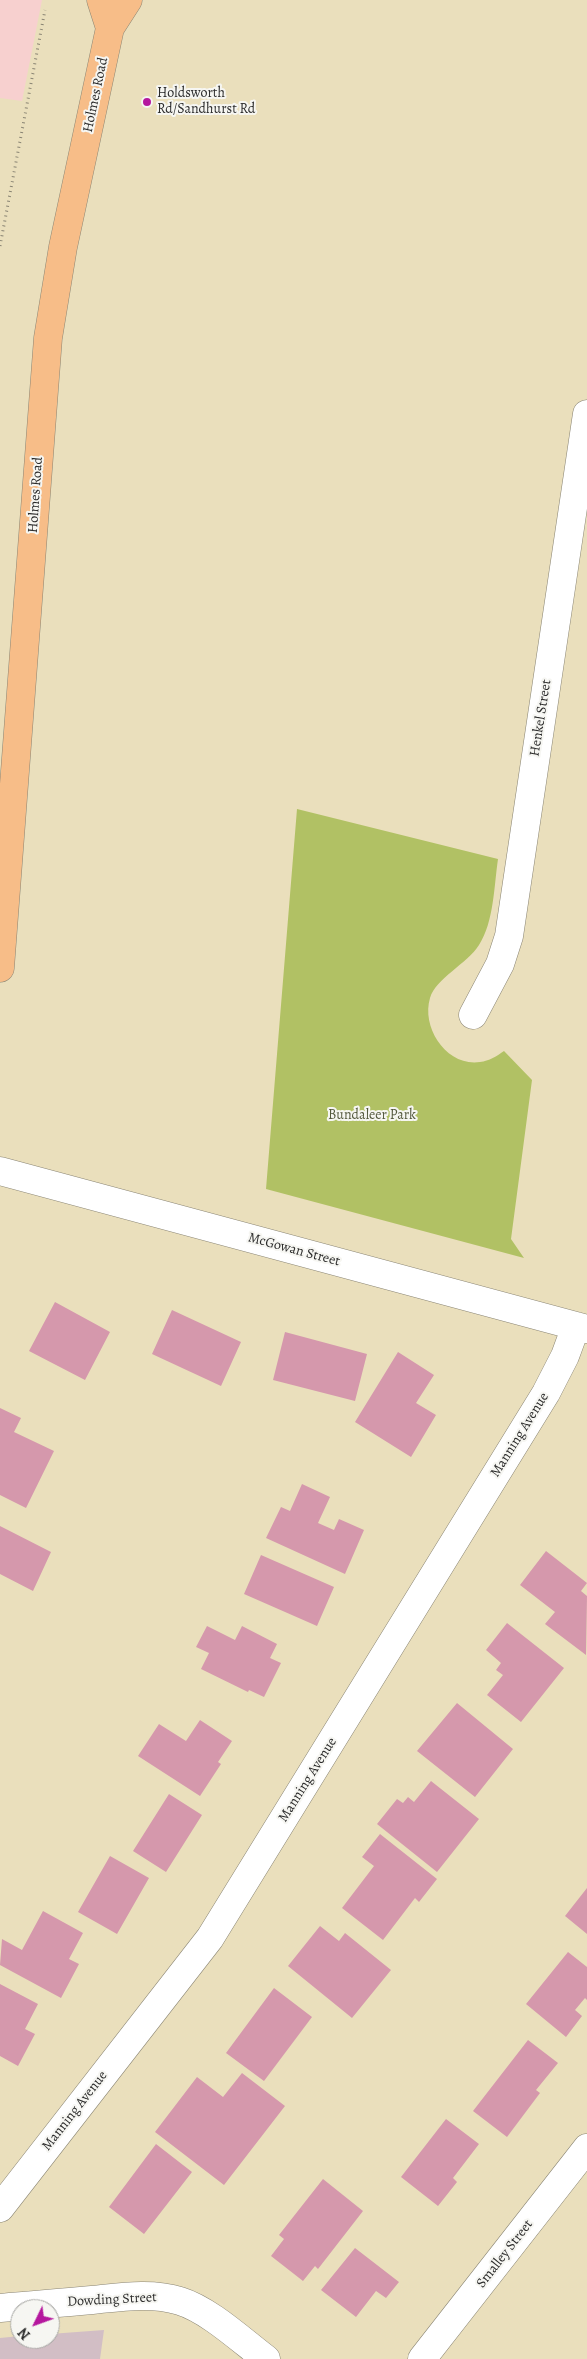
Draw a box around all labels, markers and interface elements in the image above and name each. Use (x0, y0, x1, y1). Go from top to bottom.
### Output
street label: Holmes Road (80, 56, 112, 134)
place label: Holdsworth Rd/Sandhurst Rd (157, 86, 255, 118)
marker: Holdsworth Rd/Sandhurst Rd (141, 96, 153, 108)
street label: Holmes Road (25, 456, 47, 534)
street label: Henkel Street (527, 678, 555, 758)
park label: Bundaleer Park (328, 1108, 416, 1124)
street label: McGowan Street (246, 1230, 342, 1270)
street label: Manning Avenue (487, 1390, 553, 1480)
street label: Manning Avenue (275, 1735, 341, 1825)
street label: Manning Avenue (39, 2068, 111, 2154)
street label: Smalley Street (473, 2217, 537, 2291)
street label: Dowding Street (67, 2289, 157, 2311)
north arrow (10, 2299, 60, 2349)
text: N (14, 2324, 35, 2344)

